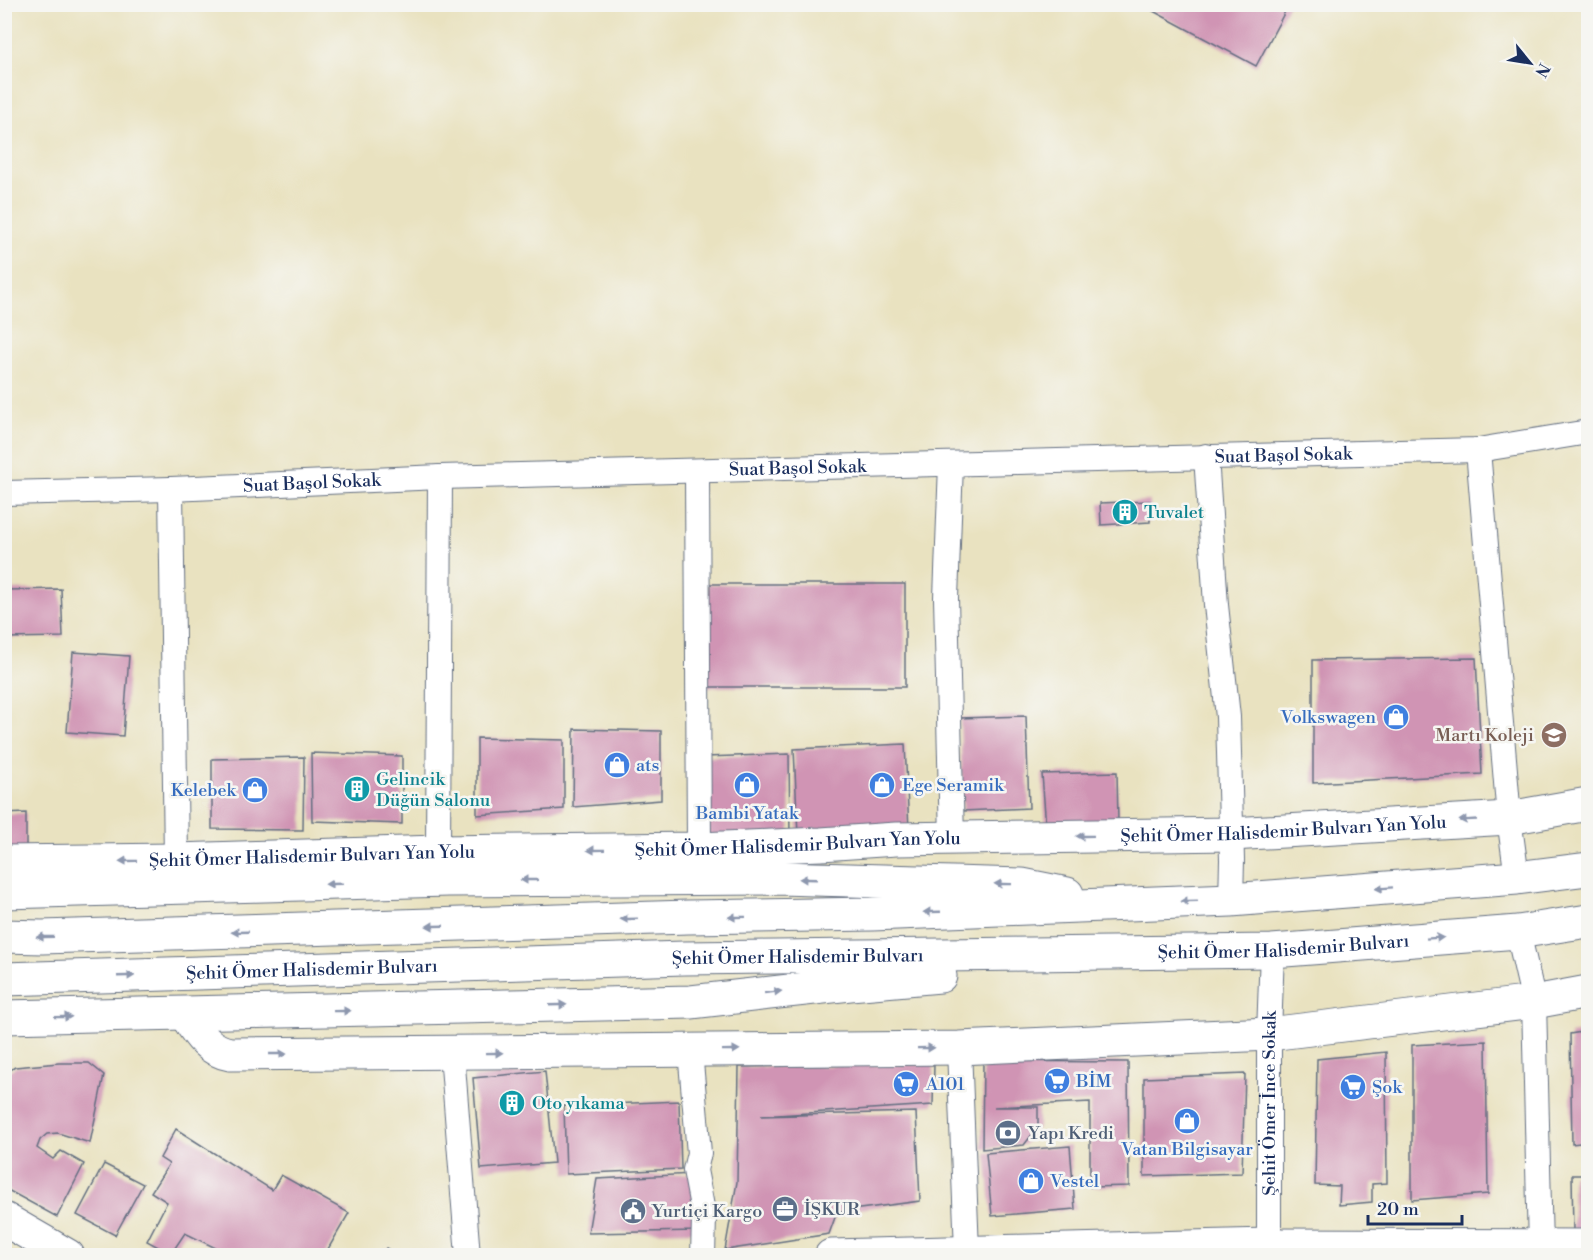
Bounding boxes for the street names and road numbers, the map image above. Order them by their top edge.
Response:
street label: Suat Başol Sokak [1214,442,1354,468]
street label: Suat Başol Sokak [728,454,868,481]
street label: Suat Başol Sokak [243,468,383,497]
street label: Şehit Ömer Halisdemir Bulvarı Yan Yolu [1120,810,1448,847]
street label: Şehit Ömer Halisdemir Bulvarı Yan Yolu [635,827,962,861]
street label: Şehit Ömer Halisdemir Bulvarı Yan Yolu [149,840,476,872]
street label: Şehit Ömer Halisdemir Bulvarı [1158,929,1410,964]
street label: Şehit Ömer Halisdemir Bulvarı [671,944,924,970]
street label: Şehit Ömer Halisdemir Bulvarı [186,954,438,985]
street label: Şehit Ömer İnce Sokak [1258,1009,1281,1196]

